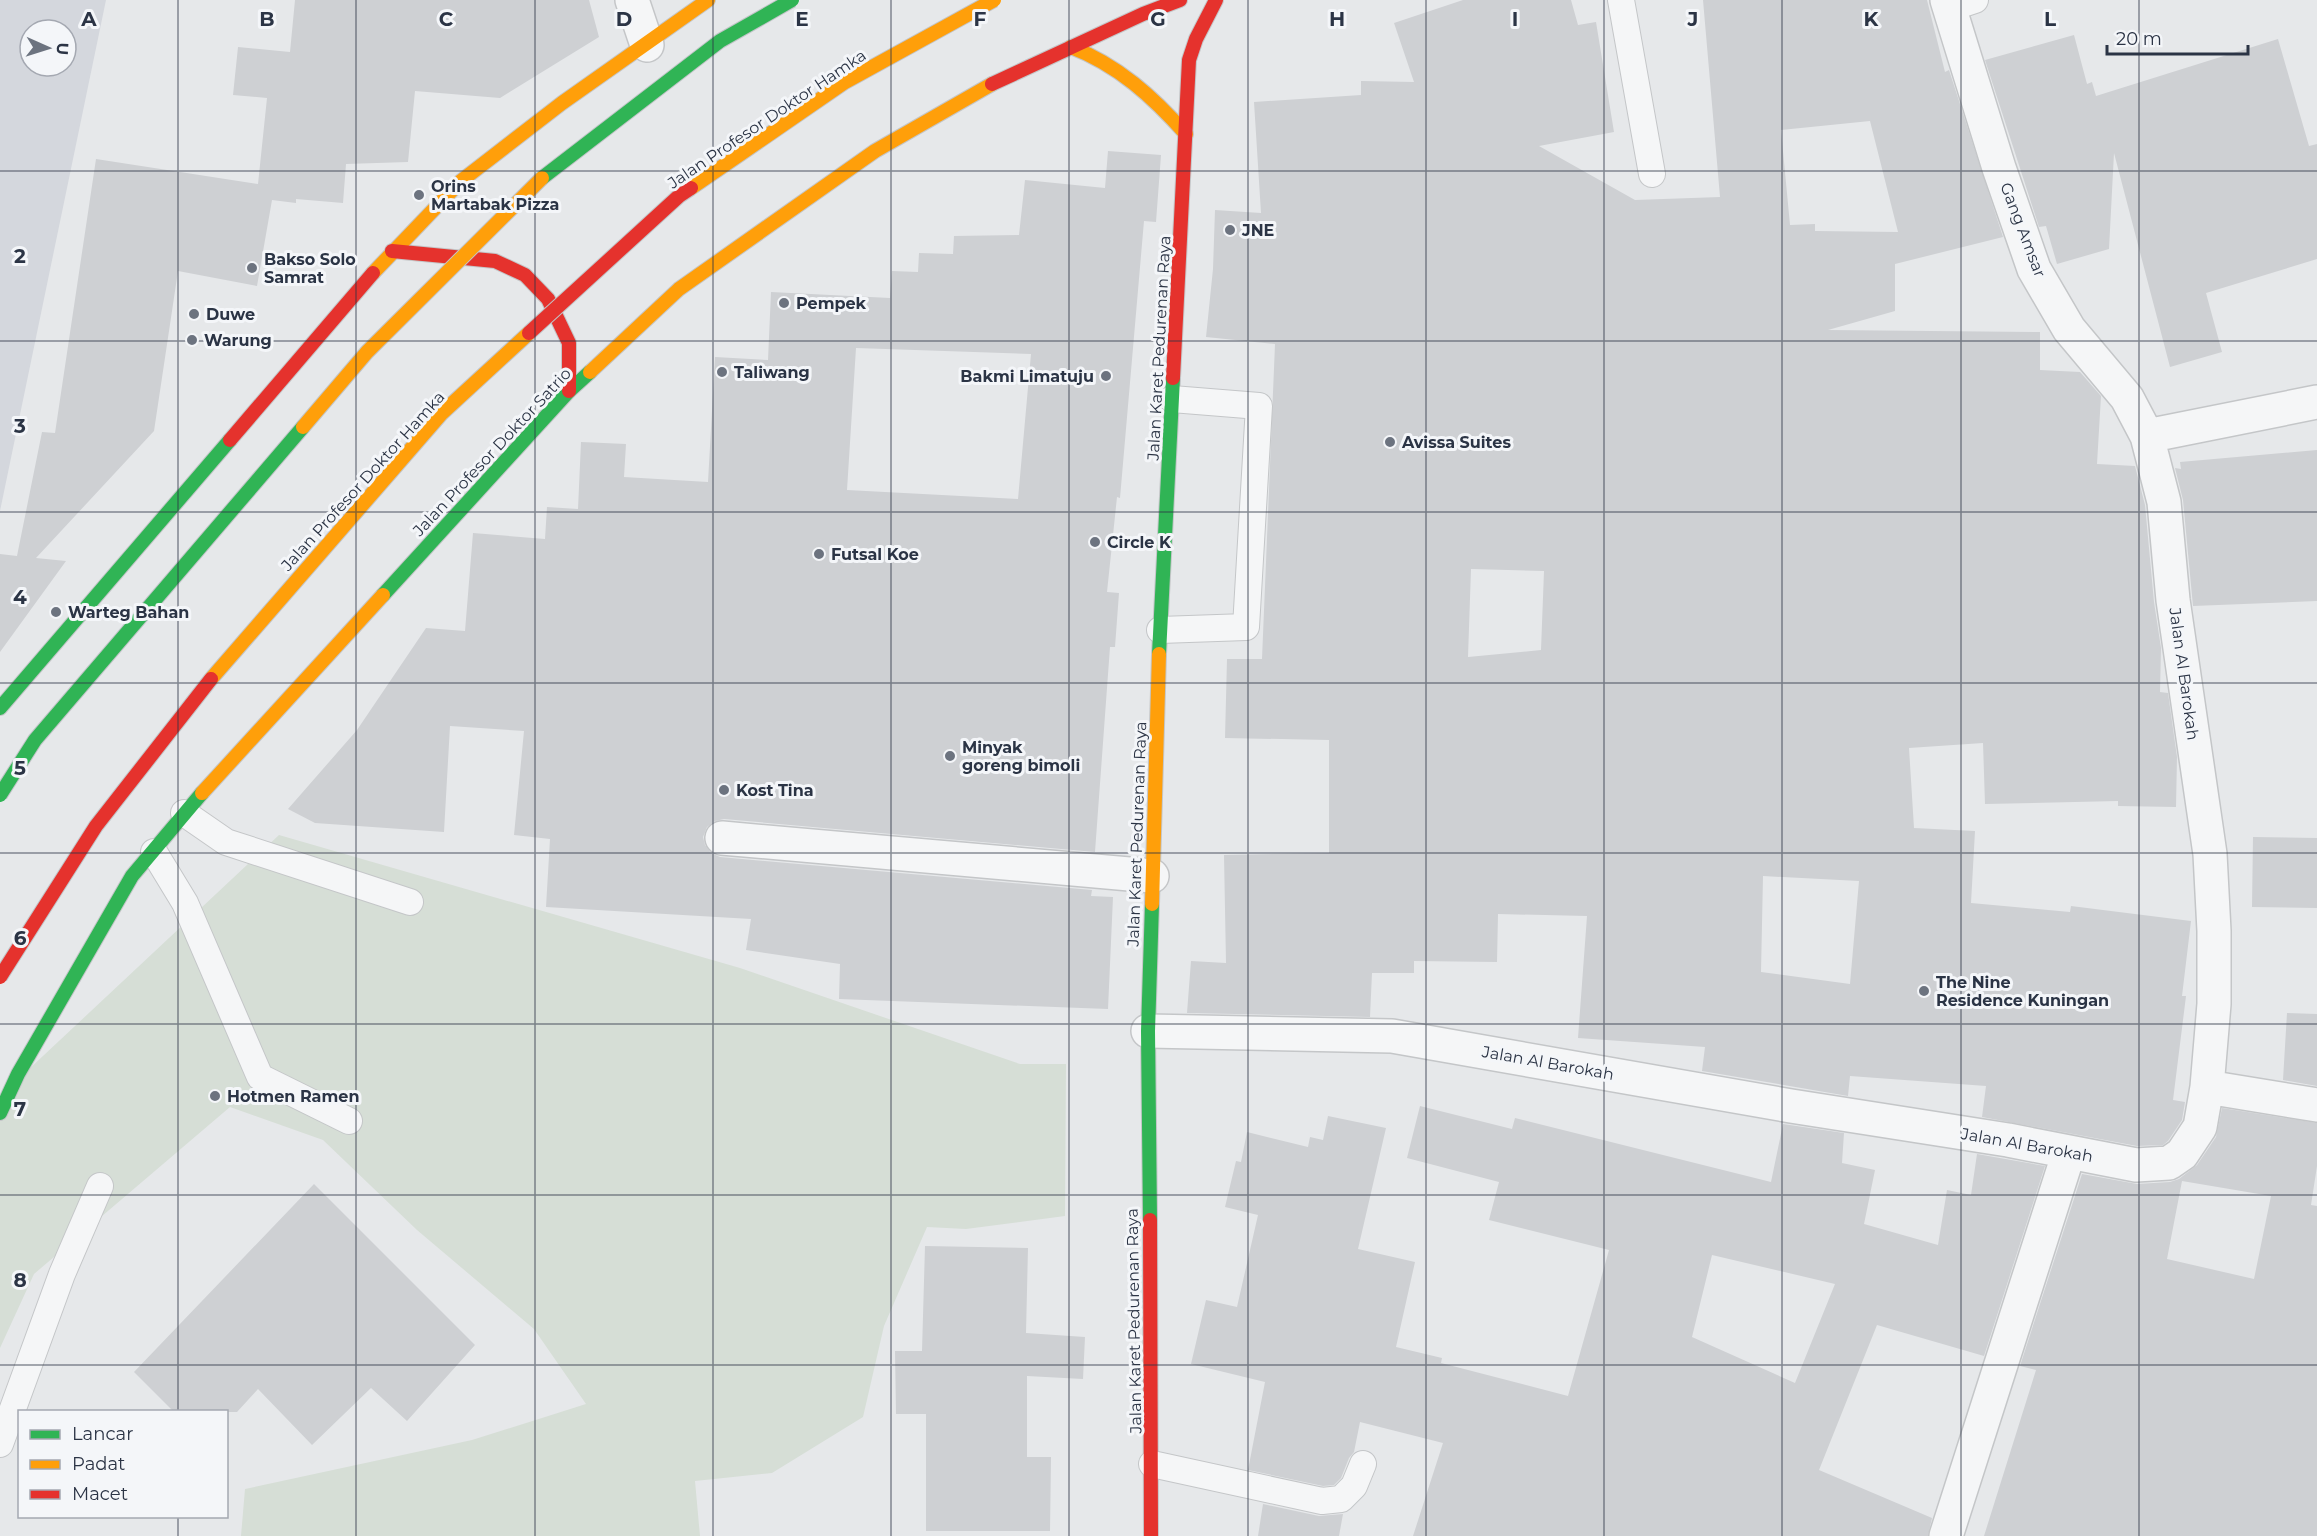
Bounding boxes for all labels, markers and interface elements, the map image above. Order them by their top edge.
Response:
text: A [80,7,97,31]
text: B [259,7,275,31]
text: C [439,7,454,31]
text: D [616,7,632,31]
text: E [795,7,809,31]
text: F [974,7,987,31]
text: G [1150,7,1166,31]
text: H [1329,7,1345,31]
text: I [1512,7,1518,31]
text: J [1687,7,1698,31]
text: K [1864,7,1880,31]
text: L [2044,7,2056,31]
north arrow [18,18,78,78]
scale bar [2107,18,2248,56]
text: 20 m [2116,28,2162,50]
text: U [53,42,72,56]
street label: Jalan Profesor Doktor Hamka [663,45,870,193]
place label: Orins Martabak Pizza [431,177,559,214]
street label: Gang Amsar [1996,180,2050,280]
marker: Orins Martabak Pizza [412,188,426,202]
place label: JNE [1241,221,1274,240]
marker: JNE [1223,223,1237,237]
street label: Jalan Karet Pedurenan Raya [1144,235,1174,462]
text: 2 [14,244,26,268]
place label: Bakso Solo Samrat [264,250,356,287]
marker: Bakso Solo Samrat [245,261,259,275]
place label: Pempek [796,294,867,313]
marker: Pempek [777,296,791,310]
place label: Duwe [206,305,255,324]
marker: Duwe [187,307,201,321]
place label: Warung [204,331,272,350]
marker: Warung [185,333,199,347]
place label: Taliwang [734,363,810,382]
street label: Jalan Profesor Doktor Satrio [408,364,575,541]
marker: Taliwang [715,365,729,379]
place label: Bakmi Limatuju [960,367,1094,386]
marker: Bakmi Limatuju [1099,369,1113,383]
street label: Jalan Profesor Doktor Hamka [277,387,449,575]
text: 3 [13,414,26,438]
place label: Avissa Suites [1401,433,1511,452]
marker: Avissa Suites [1383,435,1397,449]
place label: Circle K [1107,533,1172,552]
marker: Circle K [1088,535,1102,549]
place label: Futsal Koe [831,545,919,564]
marker: Futsal Koe [812,547,826,561]
text: 4 [13,585,27,609]
place label: Warteg Bahan [68,603,189,622]
marker: Warteg Bahan [49,605,63,619]
street label: Jalan Al Barokah [2165,606,2203,741]
street label: Jalan Karet Pedurenan Raya [1124,721,1150,948]
place label: Minyak goreng bimoli [962,738,1080,775]
marker: Minyak goreng bimoli [943,749,957,763]
text: 5 [14,756,26,780]
place label: Kost Tina [736,781,814,800]
marker: Kost Tina [717,783,731,797]
text: 6 [14,926,27,950]
place label: The Nine Residence Kuningan [1936,973,2109,1010]
marker: The Nine Residence Kuningan [1917,984,1931,998]
street label: Jalan Al Barokah [1480,1042,1615,1084]
place label: Hotmen Ramen [227,1087,359,1106]
marker: Hotmen Ramen [208,1089,222,1103]
text: 7 [14,1097,26,1121]
street label: Jalan Al Barokah [1959,1124,2094,1166]
street label: Jalan Karet Pedurenan Raya [1123,1208,1145,1435]
text: 8 [13,1268,27,1292]
legend [18,1410,228,1518]
text: Lancar [72,1423,133,1445]
text: Padat [72,1453,125,1475]
text: Macet [72,1483,128,1505]

